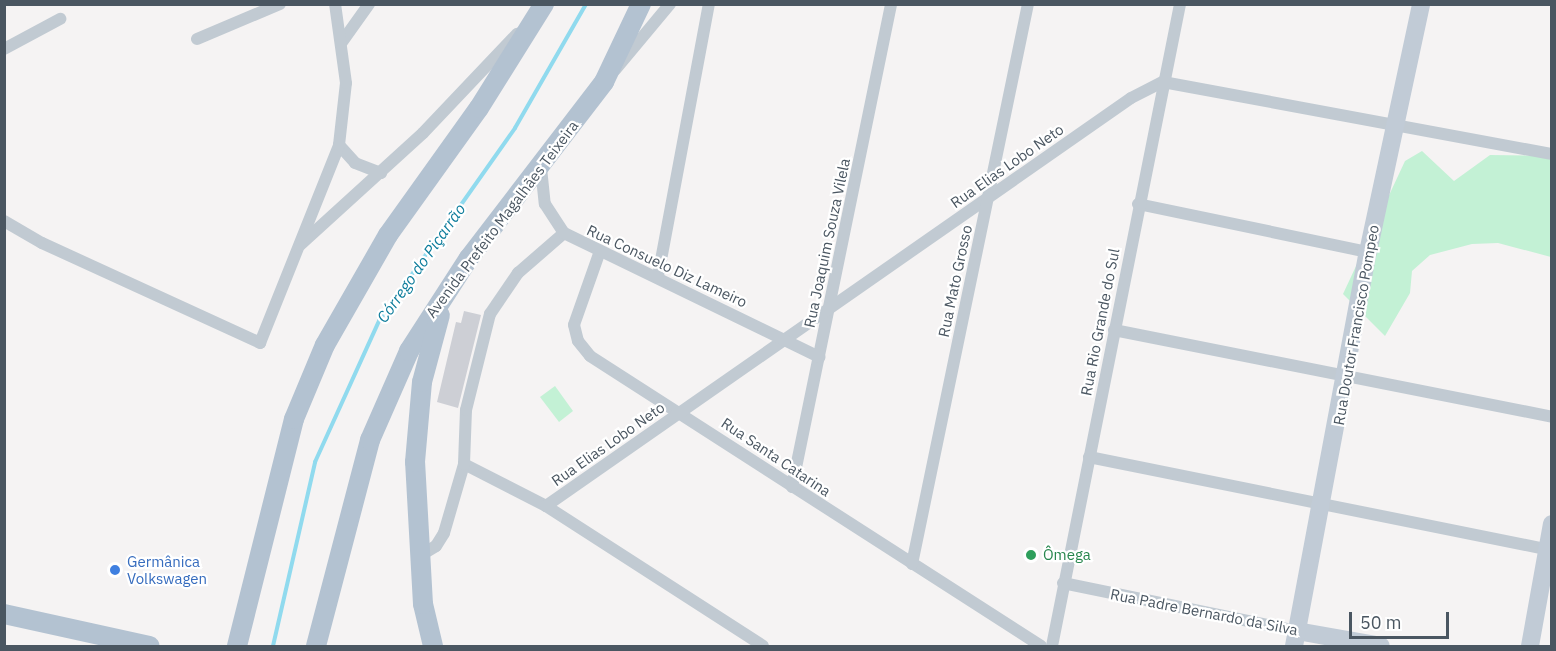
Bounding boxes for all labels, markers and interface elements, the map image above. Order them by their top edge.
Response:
street label: Avenida Prefeito Magalhães Teixeira [422,117,582,321]
street label: Rua Elias Lobo Neto [947,120,1067,212]
street label: Rua Joaquim Souza Vilela [800,157,854,329]
water label: Córrego do Piçarrão [373,200,469,326]
street label: Rua Consuelo Diz Lameiro [584,221,750,311]
street label: Rua Mato Grosso [934,223,976,339]
street label: Rua Doutor Francisco Pompeo [1330,223,1382,427]
street label: Rua Rio Grande do Sul [1077,247,1123,397]
street label: Rua Elias Lobo Neto [548,398,668,490]
street label: Rua Santa Catarina [718,414,834,500]
place label: Ômega [1043,546,1091,564]
marker: Ômega [1024,548,1038,562]
place label: Germânica Volkswagen [127,552,207,587]
marker: Germânica Volkswagen [108,563,122,577]
street label: Rua Padre Bernardo da Silva [1109,585,1299,639]
scale bar [1352,600,1452,638]
text: 50 m [1360,611,1402,634]

